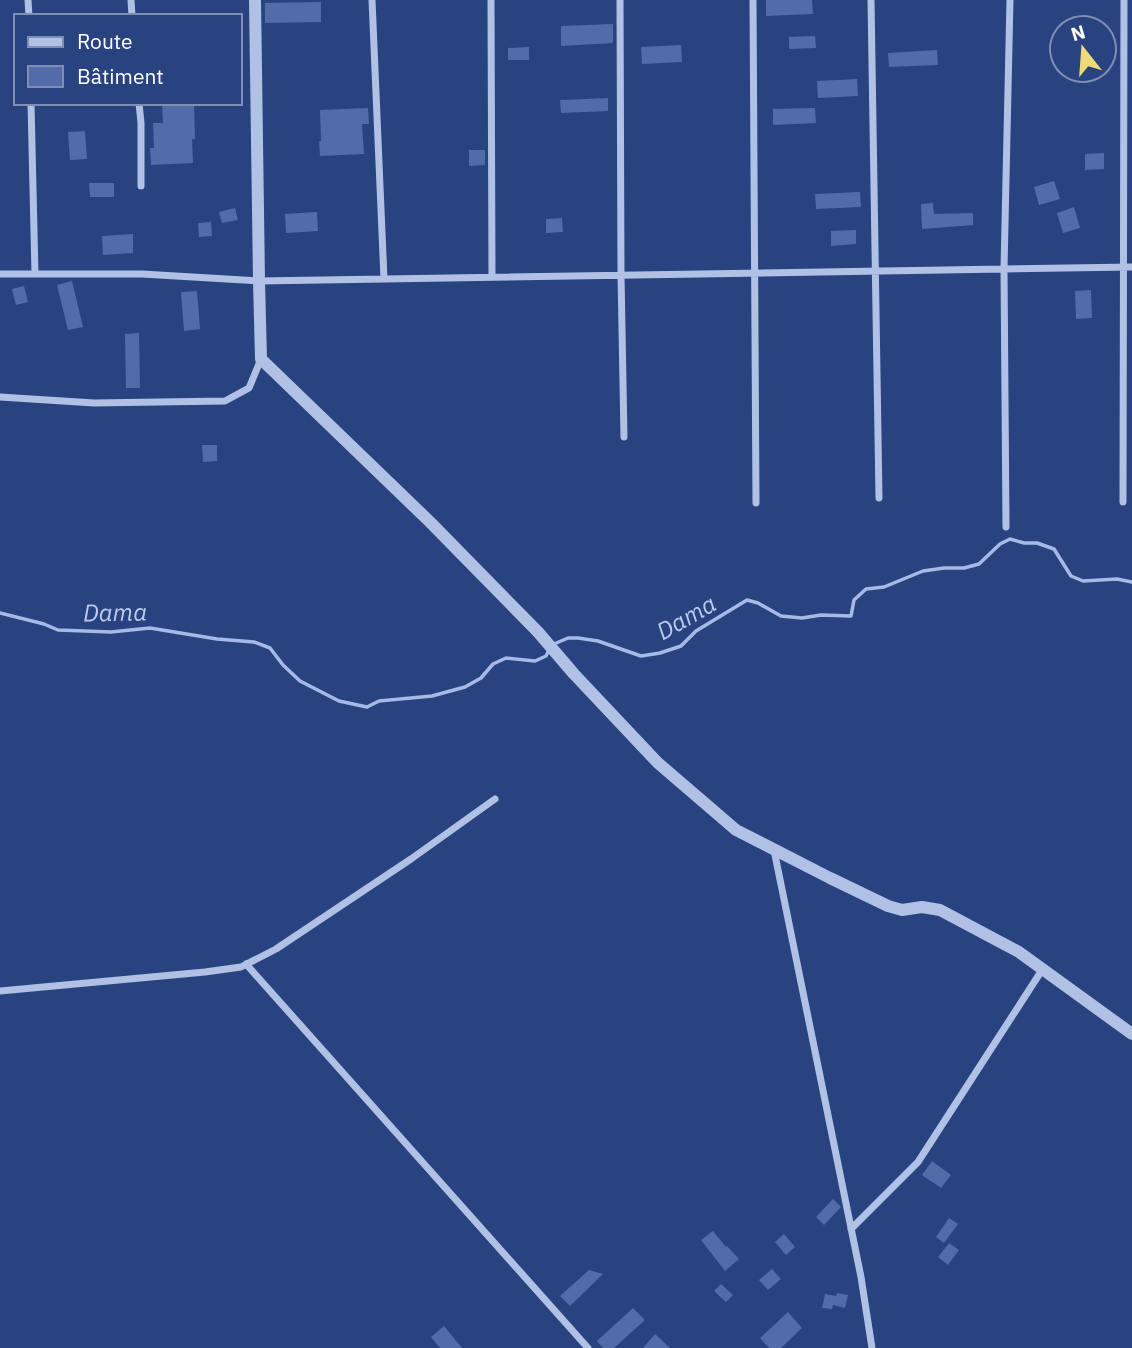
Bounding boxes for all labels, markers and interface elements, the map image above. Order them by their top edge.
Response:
legend [14,14,242,105]
north arrow [1048,14,1118,84]
text: N [1068,19,1088,46]
text: Route [77,27,133,55]
text: Bâtiment [77,62,164,90]
water label: Dama [650,587,722,647]
water label: Dama [83,595,147,629]

